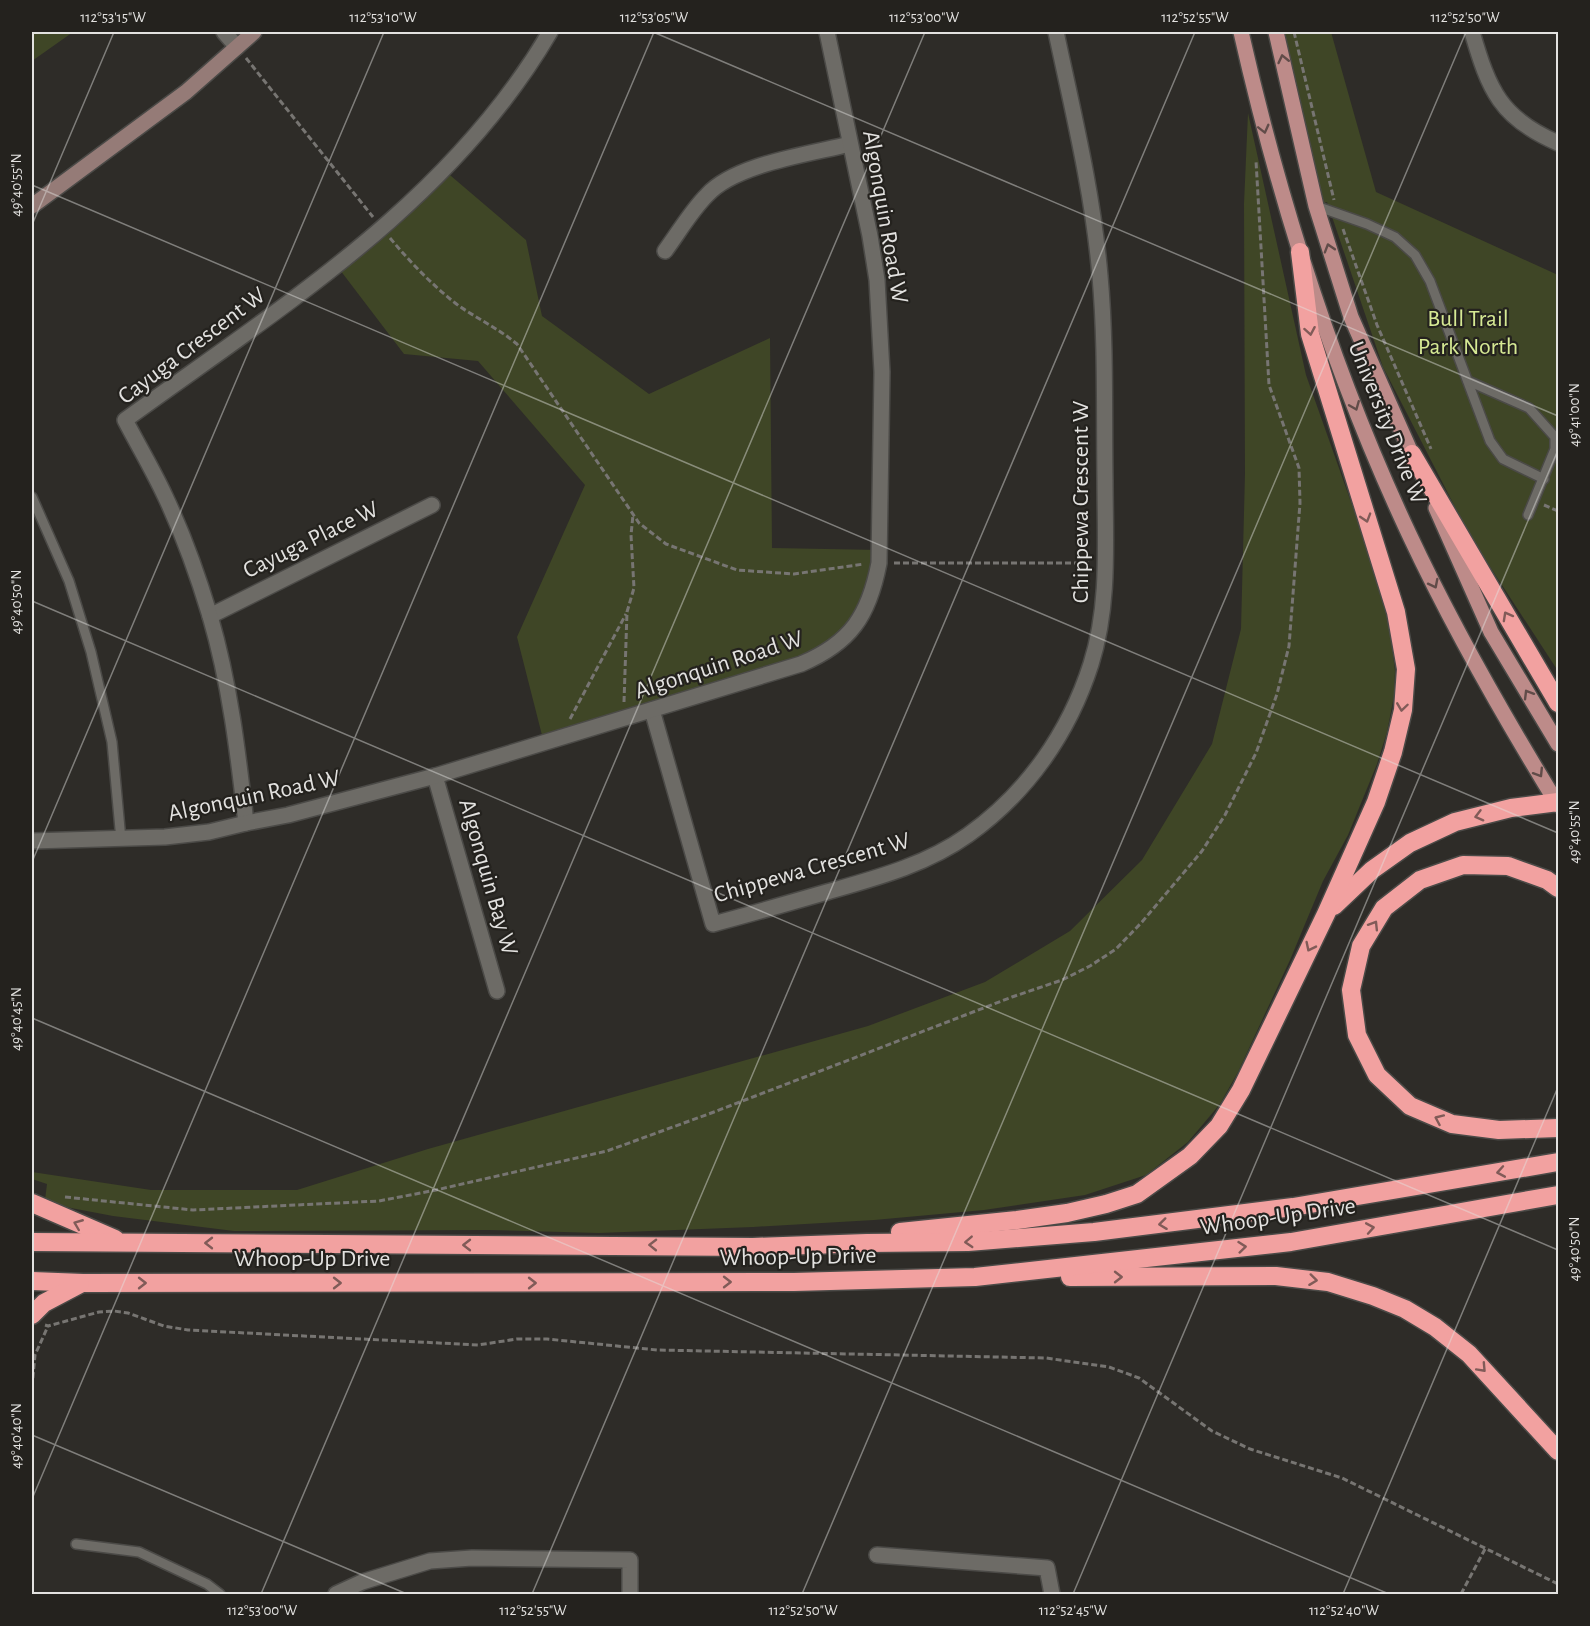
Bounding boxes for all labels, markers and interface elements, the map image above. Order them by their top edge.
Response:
text: 112°53'15"W [80,10,146,25]
text: 112°53'10"W [349,10,417,25]
text: 112°53'05"W [620,10,689,25]
text: 112°53'00"W [889,10,960,25]
text: 112°52'55"W [1161,10,1229,25]
text: 112°52'50"W [1430,10,1500,25]
one-way arrow [1277,54,1290,64]
one-way arrow [1257,124,1270,134]
street label: Algonquin Road W [858,129,912,306]
text: 49°40'55"N [9,153,24,217]
one-way arrow [1324,244,1336,254]
street label: Cayuga Crescent W [114,283,271,409]
park label: Bull Trail Park North [1418,307,1518,359]
one-way arrow [1303,326,1316,336]
street label: University Drive W [1343,338,1431,508]
text: 49°41'00"N [1567,383,1582,447]
street label: Chippewa Crescent W [1069,400,1093,603]
one-way arrow [1348,400,1360,411]
street label: Cayuga Place W [240,497,383,583]
one-way arrow [1359,512,1371,523]
text: 49°40'50"N [9,570,24,634]
one-way arrow [1427,578,1438,589]
one-way arrow [1503,612,1514,623]
street label: Algonquin Road W [632,626,807,703]
one-way arrow [1524,690,1536,700]
one-way arrow [1397,702,1409,711]
street label: Algonquin Road W [166,766,343,826]
one-way arrow [1532,767,1544,777]
street label: Algonquin Bay W [454,796,522,958]
text: 49°40'55"N [1567,800,1582,864]
one-way arrow [1474,809,1484,821]
street label: Chippewa Crescent W [711,828,913,907]
one-way arrow [1367,920,1378,931]
one-way arrow [1306,940,1318,951]
text: 49°40'45"N [9,987,24,1051]
one-way arrow [1434,1114,1445,1126]
one-way arrow [1496,1165,1506,1178]
street label: Whoop-Up Drive [1199,1194,1357,1240]
one-way arrow [1158,1217,1167,1229]
text: 49°40'50"N [1567,1217,1582,1281]
one-way arrow [73,1219,84,1231]
one-way arrow [1364,1222,1374,1235]
one-way arrow [964,1235,973,1248]
one-way arrow [205,1237,214,1249]
one-way arrow [463,1239,472,1251]
one-way arrow [648,1239,657,1252]
one-way arrow [1238,1241,1247,1254]
street label: Whoop-Up Drive [719,1244,877,1270]
street label: Whoop-Up Drive [234,1247,390,1271]
one-way arrow [1113,1271,1122,1283]
one-way arrow [1308,1274,1317,1286]
one-way arrow [722,1276,731,1288]
one-way arrow [137,1277,146,1289]
one-way arrow [332,1277,341,1289]
one-way arrow [527,1277,536,1289]
one-way arrow [1475,1362,1486,1372]
text: 49°40'40"N [9,1403,24,1469]
text: 112°53'00"W [227,1603,298,1618]
text: 112°52'55"W [499,1603,567,1618]
text: 112°52'50"W [768,1603,838,1618]
text: 112°52'45"W [1039,1603,1108,1618]
text: 112°52'40"W [1309,1603,1380,1618]

